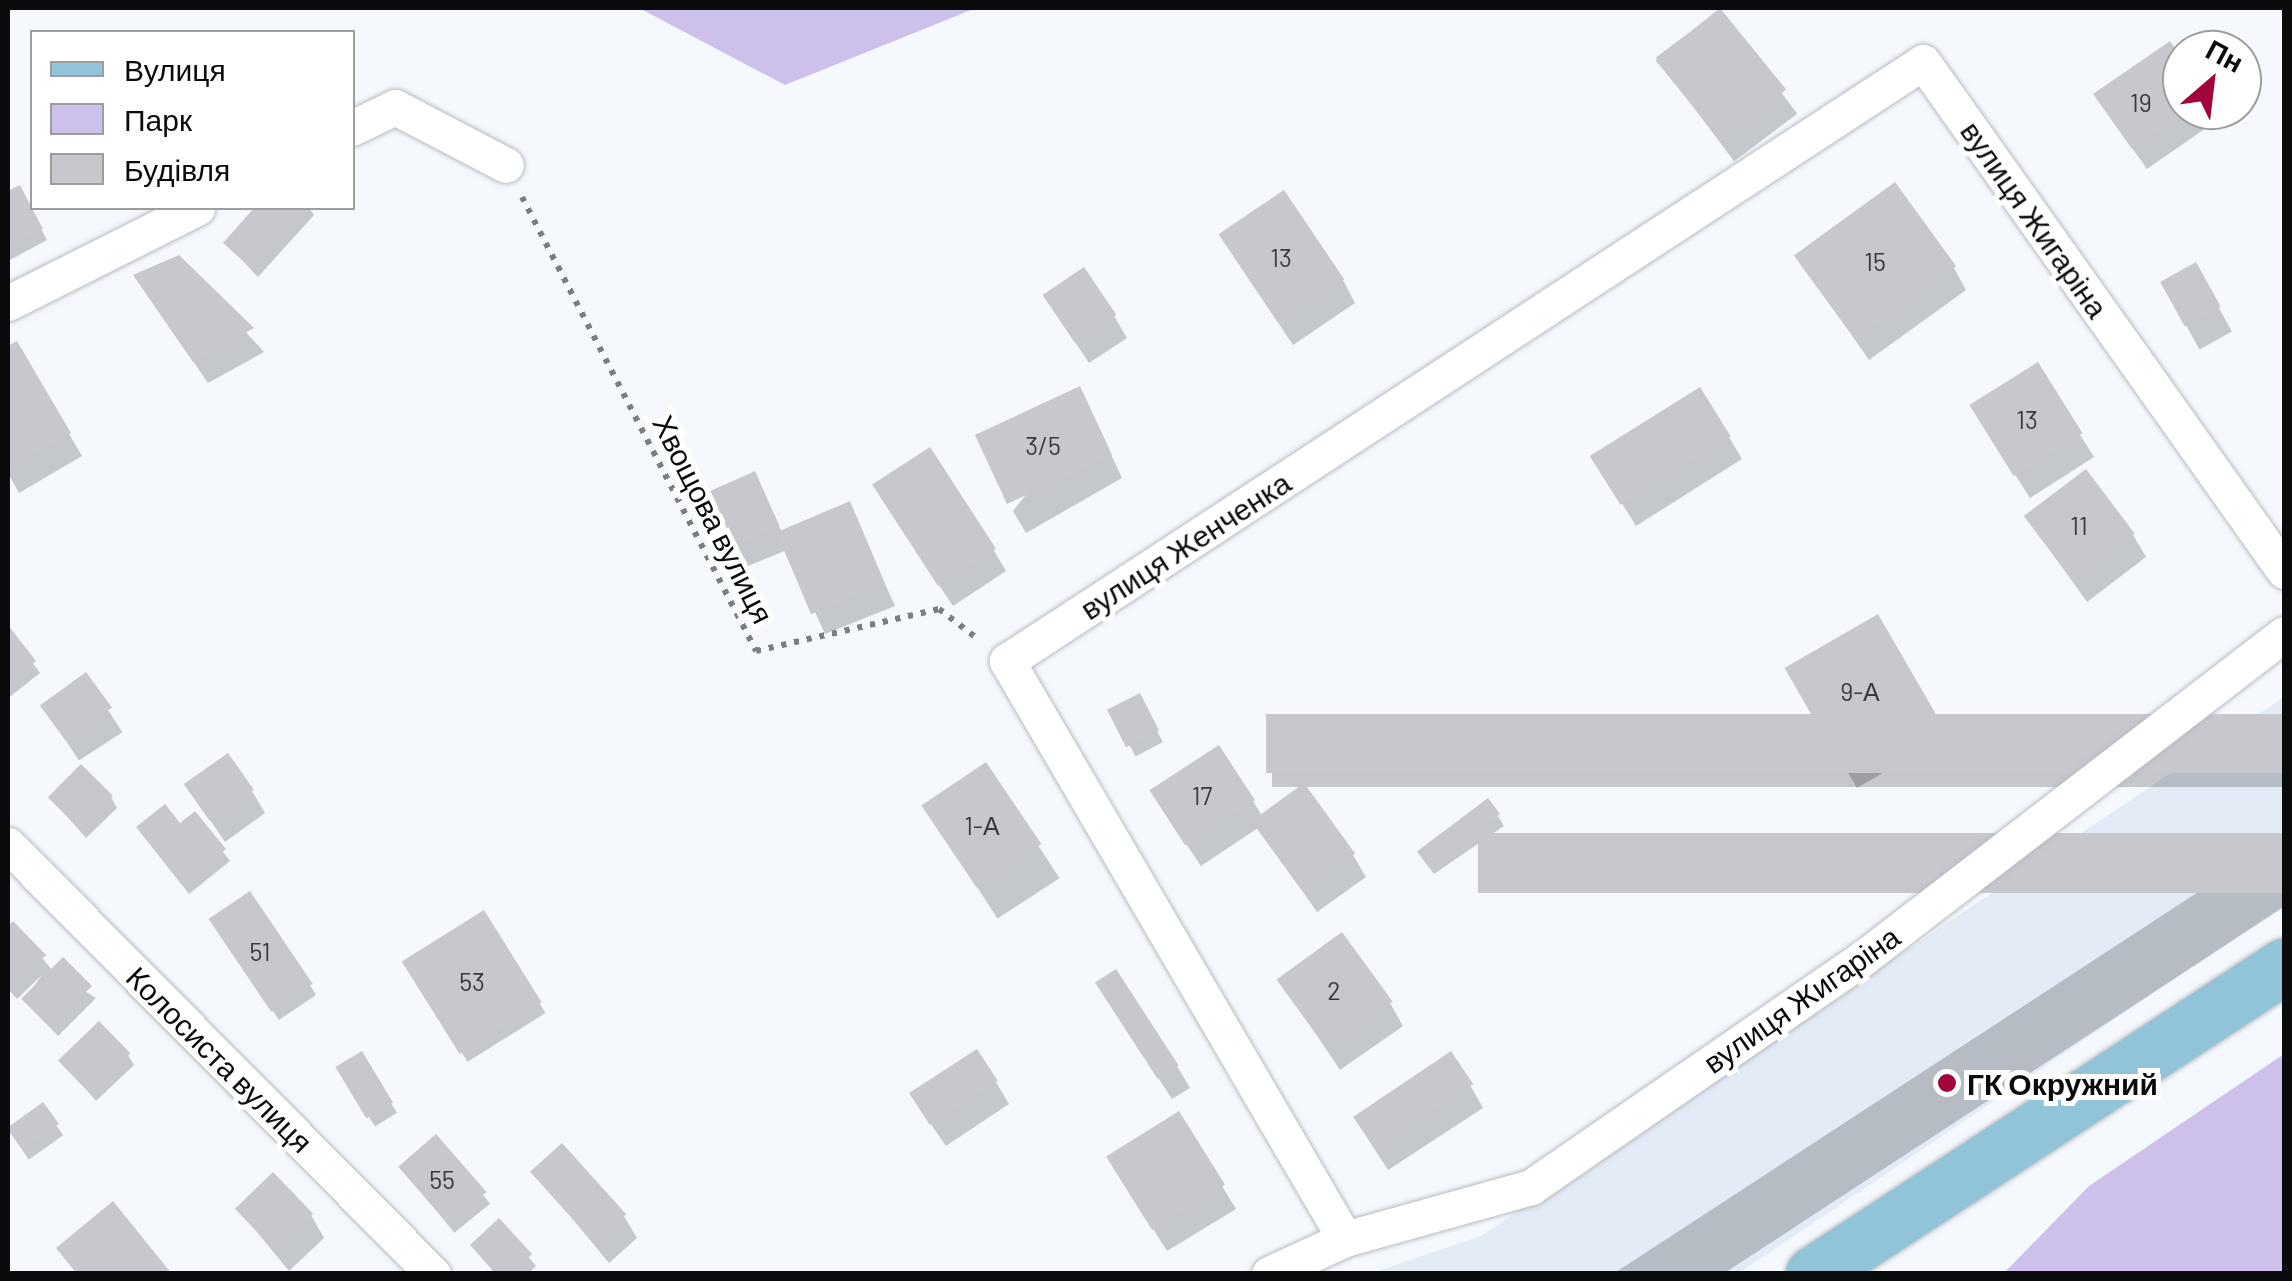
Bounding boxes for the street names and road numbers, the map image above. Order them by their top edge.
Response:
street label: вулиця Жигаріна [1954,114,2116,324]
street label: Хвощова вулиця [646,409,782,629]
street label: вулиця Женченка [1073,464,1297,626]
street label: вулиця Жигаріна [1696,918,1906,1080]
street label: Колосиста вулиця [120,959,320,1159]

